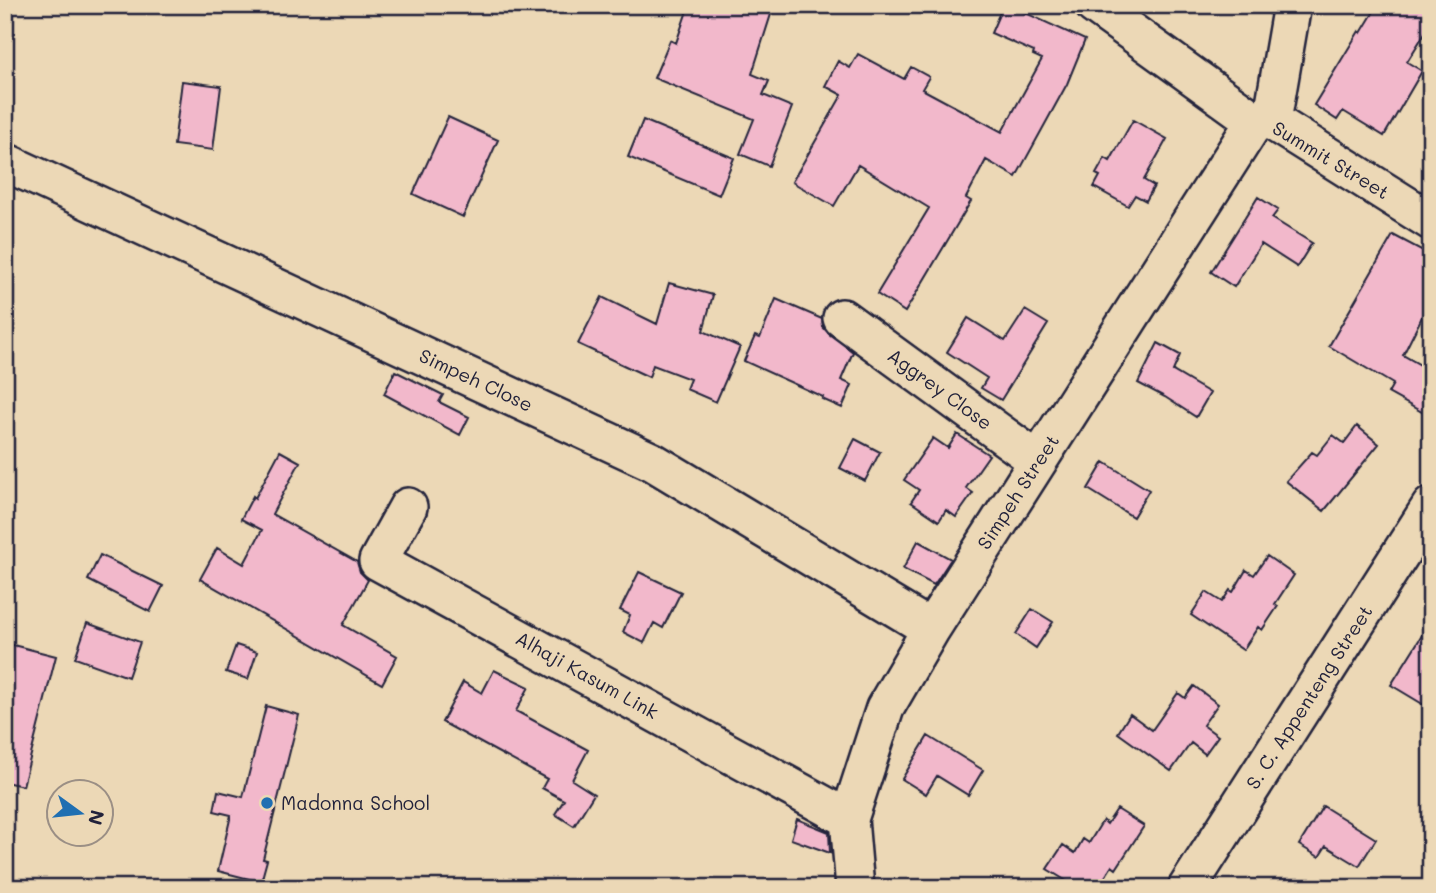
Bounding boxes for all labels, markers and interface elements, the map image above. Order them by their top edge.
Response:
street label: Summit Street [1268,115,1394,204]
street label: Simpeh Close [415,342,537,417]
street label: Aggrey Close [883,342,997,435]
street label: Simpeh Street [971,429,1064,554]
street label: S. C. Appenteng Street [1240,600,1378,794]
street label: Alhaji Kasum Link [511,625,663,724]
north arrow [46,778,116,848]
place label: Madonna School [281,790,430,815]
marker: Madonna School [259,795,275,811]
text: N [83,807,111,828]

